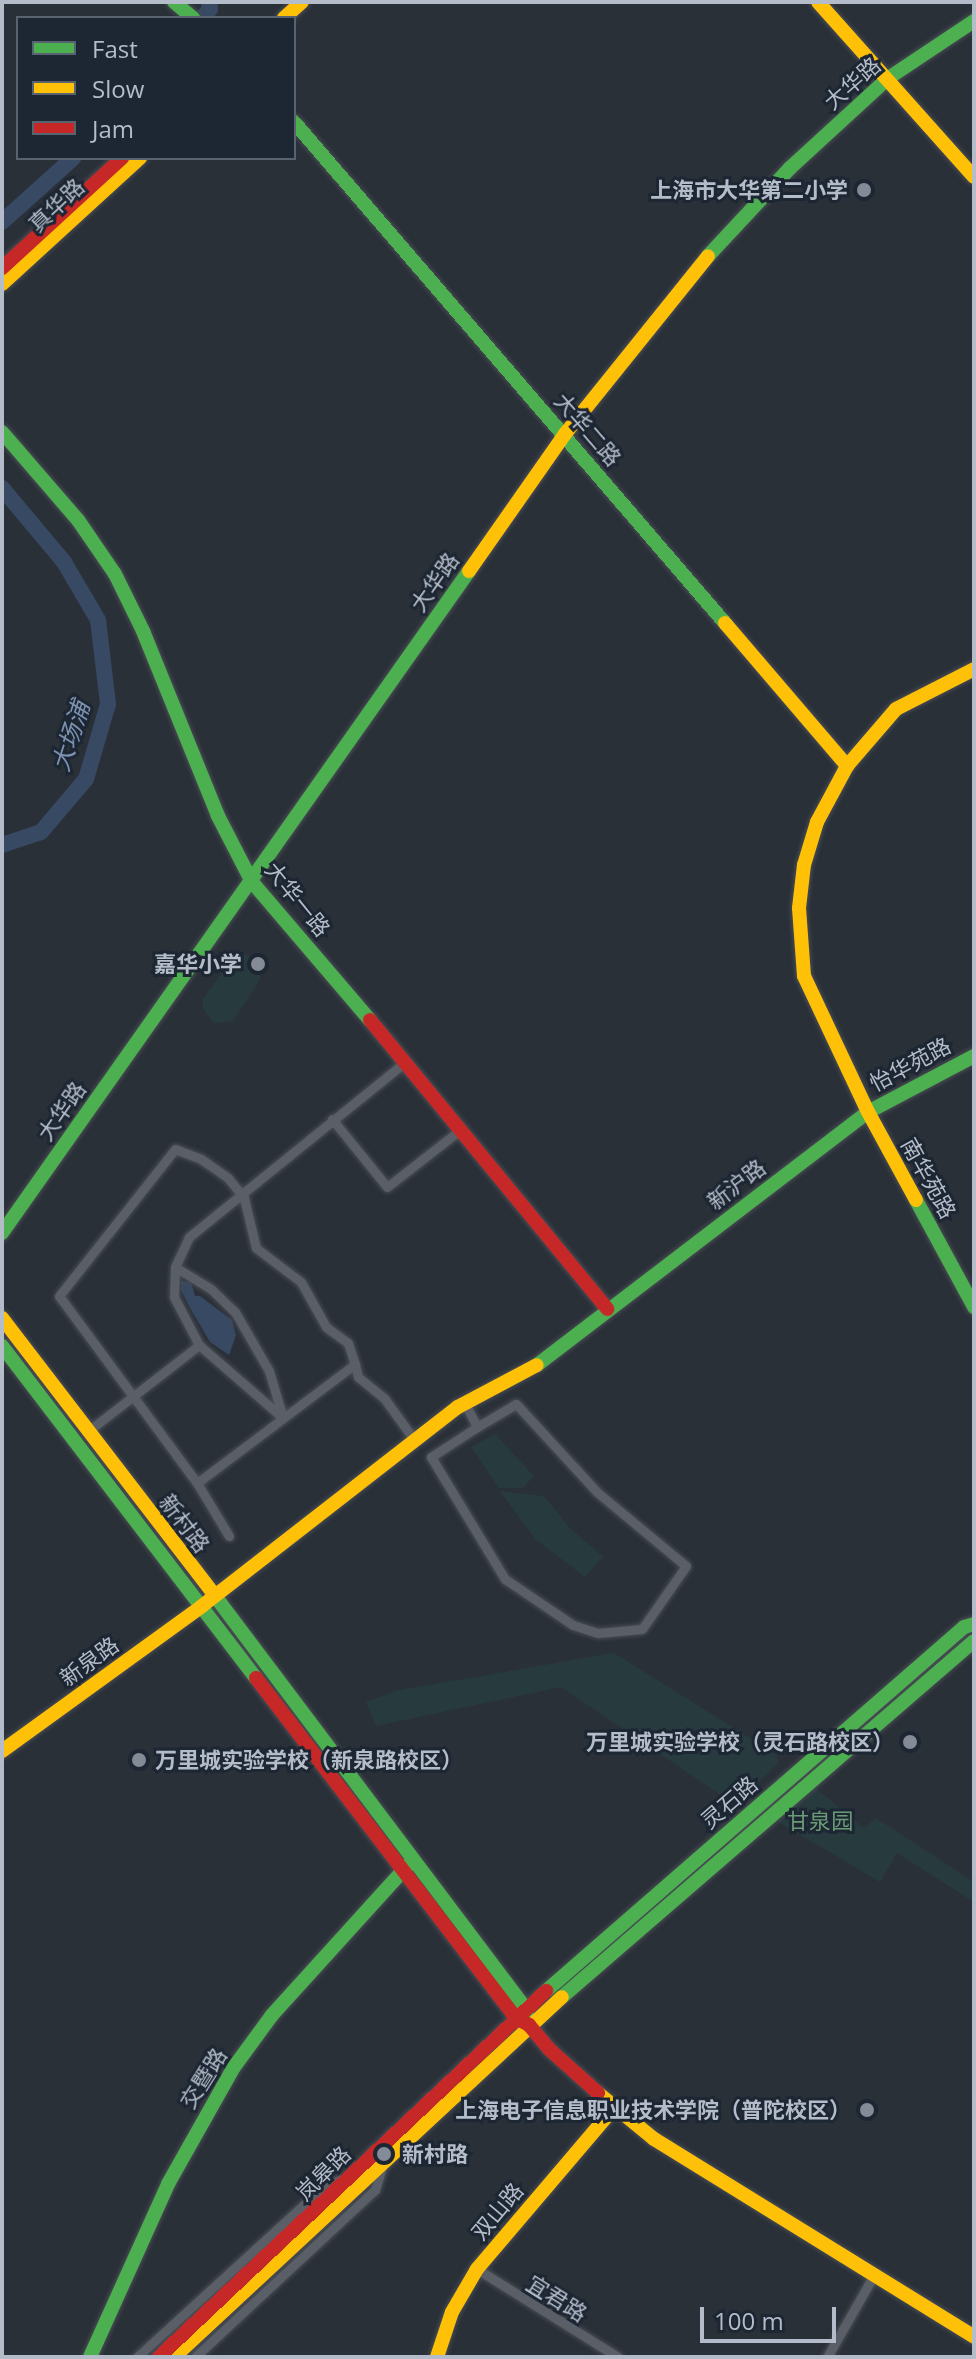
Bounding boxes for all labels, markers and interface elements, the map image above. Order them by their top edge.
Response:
legend [16,16,296,160]
text: Fast [92,32,138,65]
street label: 大华路 [818,51,886,115]
text: Slow [92,72,144,105]
text: Jam [92,112,134,145]
street label: 真华路 [23,173,89,237]
place label: 上海市大华第二小学 [650,177,848,203]
marker: 上海市大华第二小学 [855,181,873,199]
street label: 大华二路 [549,387,627,471]
street label: 大华路 [404,547,464,617]
water label: 大场浦 [45,697,95,775]
street label: 大华一路 [260,856,336,942]
place label: 嘉华小学 [154,951,242,977]
marker: 嘉华小学 [249,955,267,973]
street label: 怡华苑路 [865,1032,955,1096]
street label: 大华路 [31,1076,91,1146]
street label: 南华苑路 [896,1133,962,1223]
street label: 新沪路 [702,1154,770,1214]
street label: 新村路 [155,1489,215,1557]
street label: 新泉路 [55,1631,123,1691]
place label: 万里城实验学校（灵石路校区） [586,1729,894,1755]
marker: 万里城实验学校（灵石路校区） [901,1733,919,1751]
place label: 万里城实验学校（新泉路校区） [155,1747,463,1773]
marker: 万里城实验学校（新泉路校区） [130,1751,148,1769]
street label: 灵石路 [695,1770,763,1834]
park label: 甘泉园 [787,1808,853,1834]
street label: 交暨路 [174,2043,232,2113]
place label: 上海电子信息职业技术学院（普陀校区） [455,2097,851,2123]
marker: 上海电子信息职业技术学院（普陀校区） [858,2101,876,2119]
street label: 岚皋路 [290,2140,356,2206]
place label: 新村路 [402,2141,468,2167]
marker: 新村路 [373,2143,395,2165]
street label: 双山路 [466,2177,528,2245]
street label: 宜君路 [522,2269,592,2327]
scale bar [704,2291,840,2341]
text: 100 m [714,2304,784,2337]

